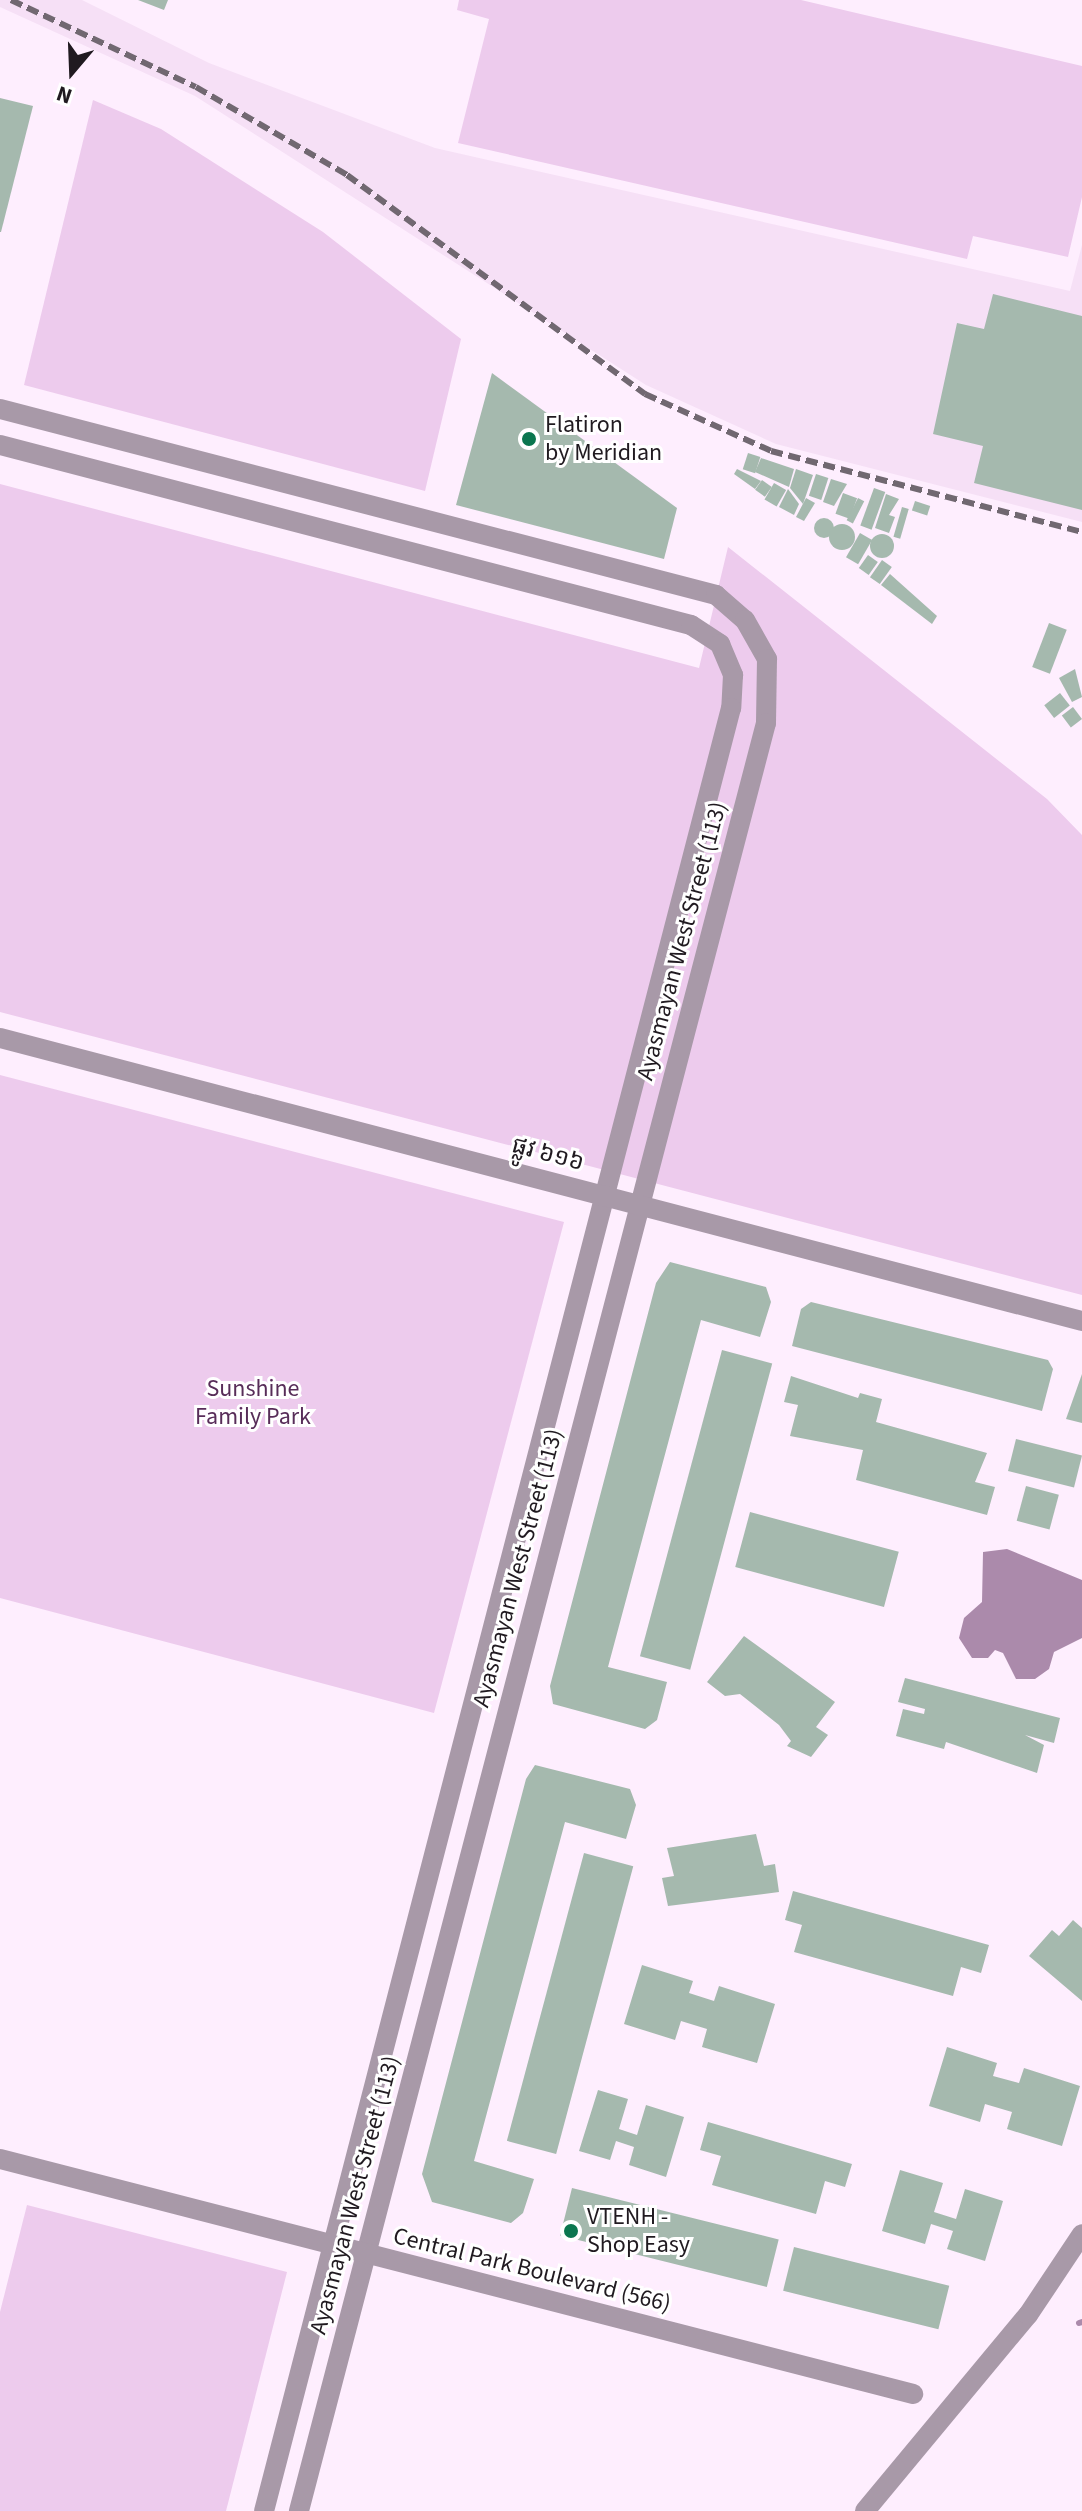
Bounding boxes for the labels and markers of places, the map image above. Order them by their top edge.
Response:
place label: Flatiron by Meridian [545,411,662,467]
marker: Flatiron by Meridian [520,430,538,448]
place label: VTENH - Shop Easy [587,2203,690,2259]
marker: VTENH - Shop Easy [562,2222,580,2240]

